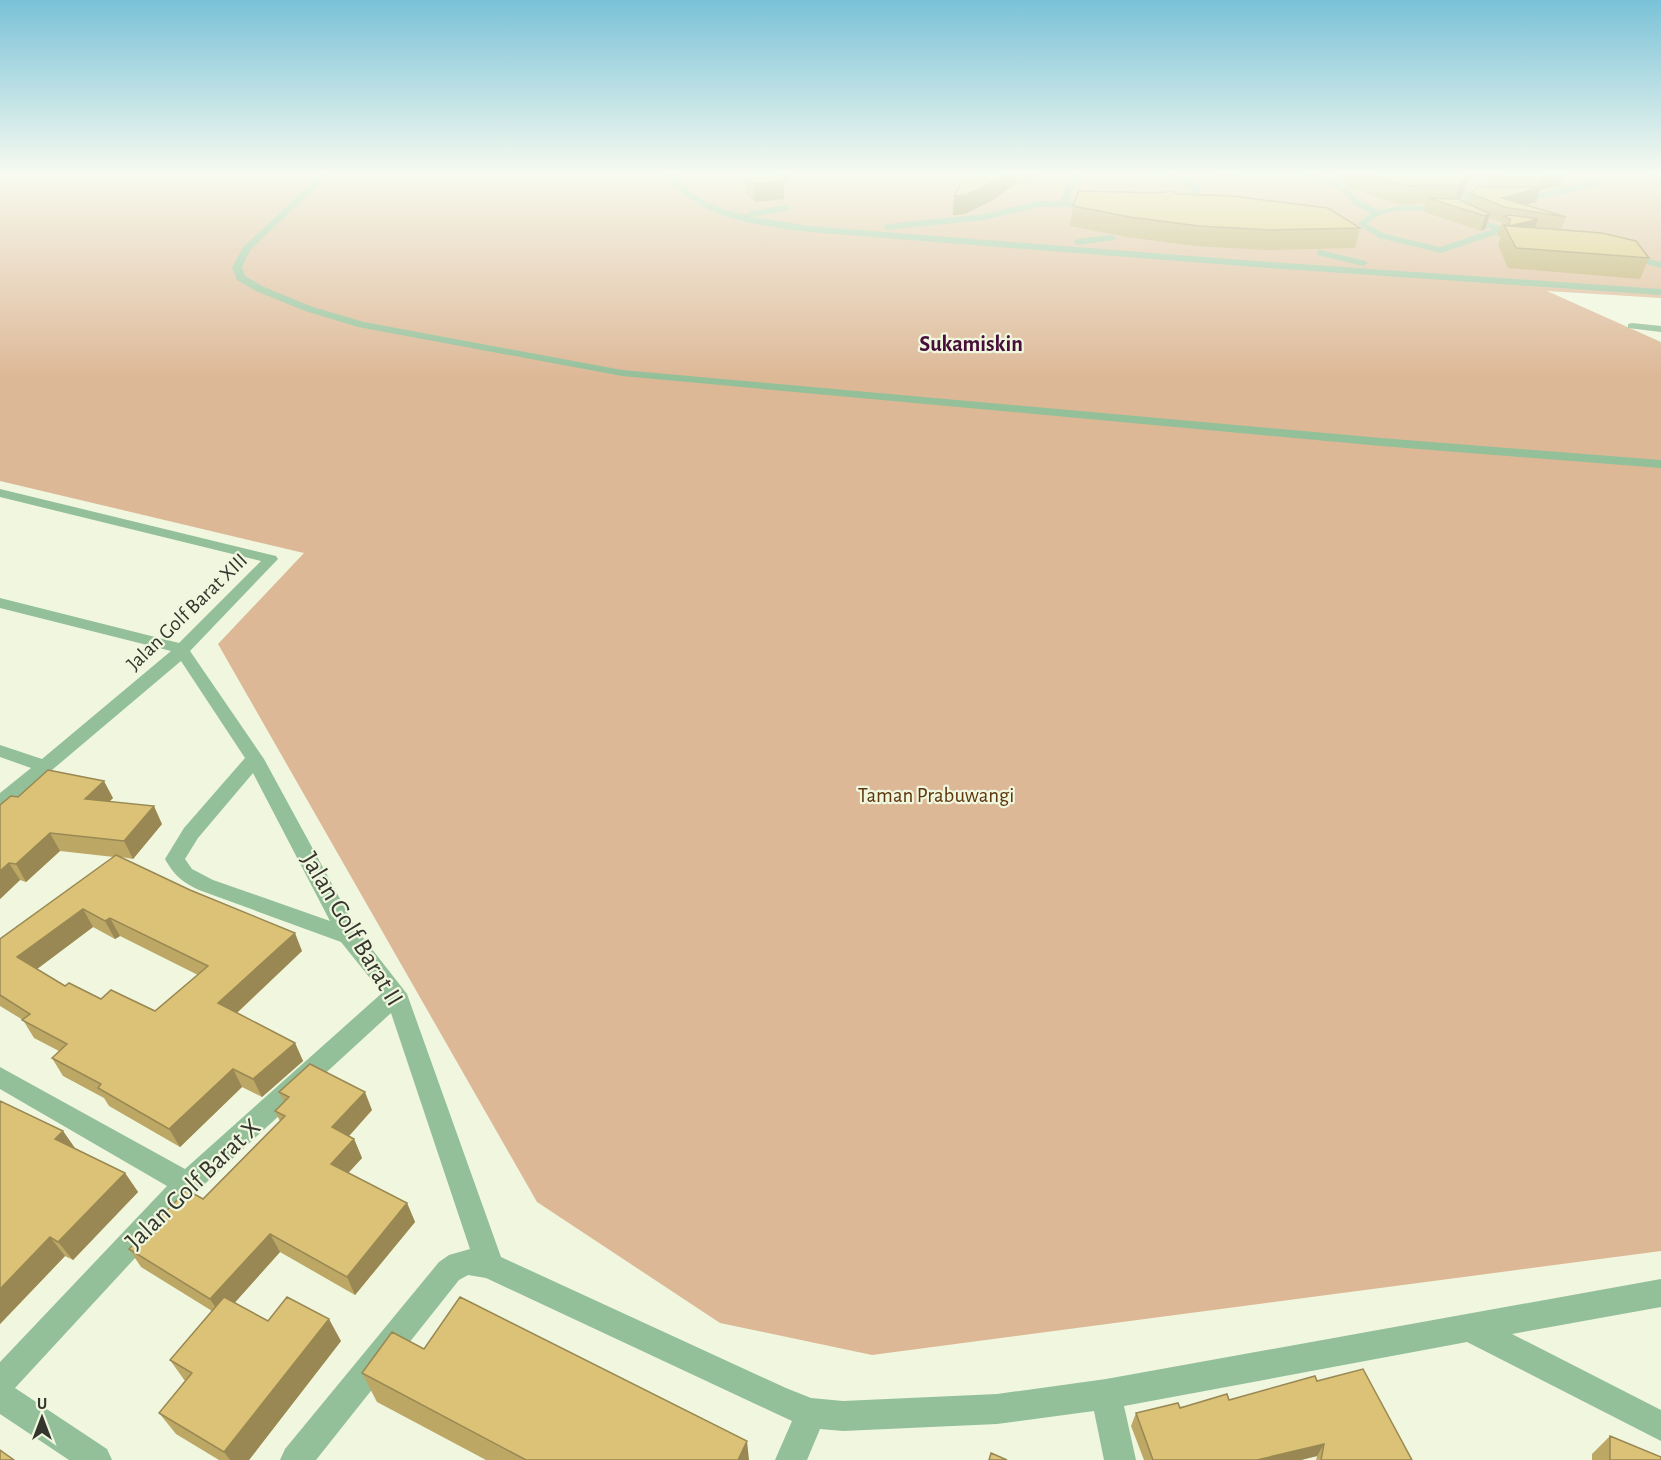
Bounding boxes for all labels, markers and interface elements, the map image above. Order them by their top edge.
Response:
district label: Sukamiskin [919,333,1023,355]
street label: Jalan Golf Barat XIII [123,549,251,675]
park label: Taman Prabuwangi [858,785,1014,806]
street label: Jalan Golf Barat II [296,848,408,1010]
street label: Jalan Golf Barat X [121,1114,265,1254]
north arrow [12,1388,72,1448]
text: U [37,1396,47,1412]

